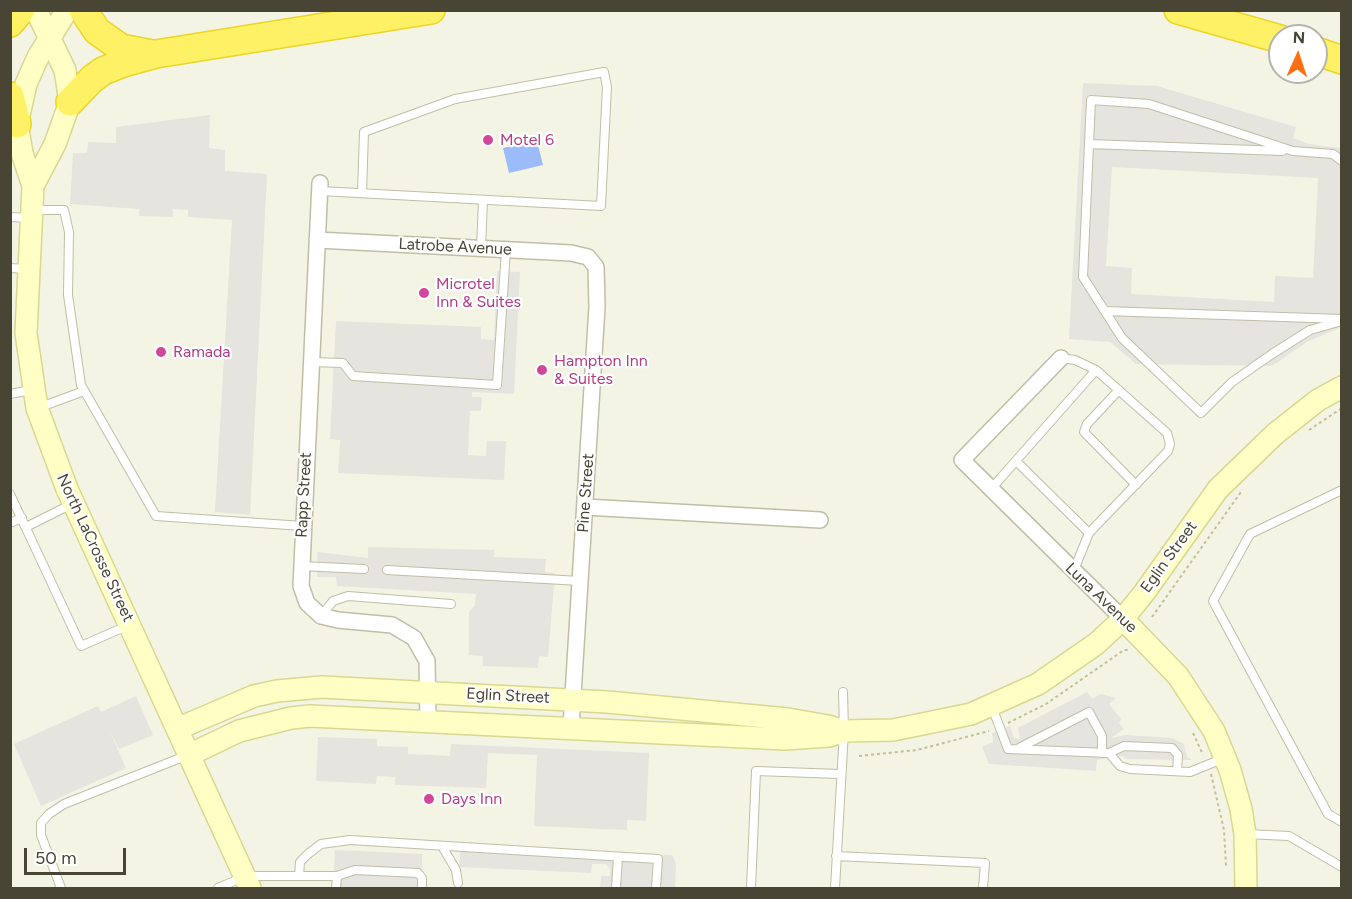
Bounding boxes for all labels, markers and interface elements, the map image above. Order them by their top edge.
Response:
north arrow [1268,24,1328,84]
text: N [1292,28,1306,47]
place label: Motel 6 [500,130,554,150]
marker: Motel 6 [481,133,495,147]
street label: Latrobe Avenue [398,234,512,260]
place label: Microtel Inn & Suites [436,274,521,312]
marker: Microtel Inn & Suites [417,286,431,300]
place label: Ramada [173,342,230,362]
marker: Ramada [154,345,168,359]
place label: Hampton Inn & Suites [554,351,648,389]
marker: Hampton Inn & Suites [535,363,549,377]
street label: Rapp Street [292,452,316,538]
street label: Pine Street [574,453,598,533]
street label: North LaCrosse Street [52,471,138,625]
street label: Eglin Street [1137,517,1201,597]
street label: Luna Avenue [1061,559,1141,637]
street label: Eglin Street [466,684,550,708]
place label: Days Inn [441,789,502,809]
marker: Days Inn [422,792,436,806]
scale bar [27,836,129,874]
text: 50 m [35,847,77,869]

